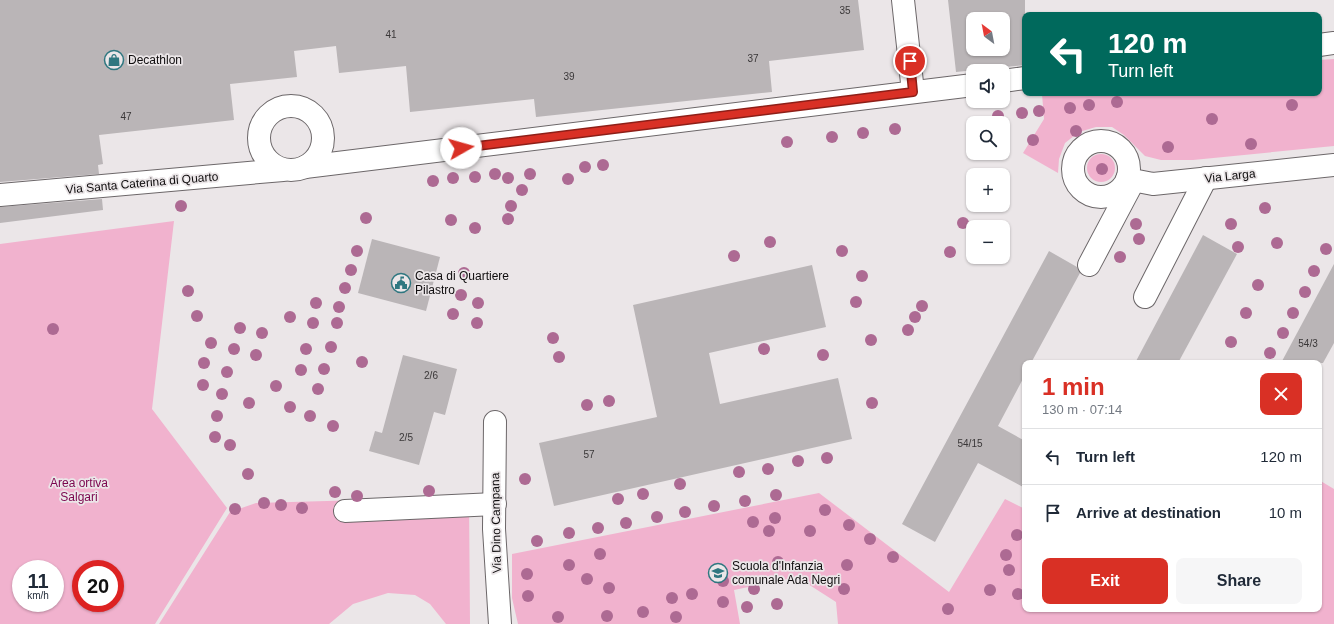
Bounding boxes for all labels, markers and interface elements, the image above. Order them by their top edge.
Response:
house number: 35 [839,5,851,16]
north arrow [966,12,1010,56]
map controls [966,12,1010,264]
icon: left [1042,28,1094,80]
text: 120 m [1108,28,1187,59]
house number: 41 [385,29,397,40]
pin [893,44,927,78]
shop icon: Decathlon [103,49,125,71]
icon: arrive [899,50,921,72]
place label: Decathlon [128,53,182,67]
house number: 37 [747,53,759,64]
text: Turn left [1108,61,1173,81]
button: sound [966,64,1010,108]
house number: 39 [563,71,575,82]
house number: 47 [120,111,132,122]
button: search [966,116,1010,160]
position arrow [440,127,482,169]
street label: Via Larga [1204,166,1256,186]
button: + [966,168,1010,212]
street label: Via Santa Caterina di Quarto [65,169,219,197]
button: − [966,220,1010,264]
place label: Casa di Quartiere Pilastro [415,269,509,297]
public building icon: Casa di Quartiere Pilastro [390,272,412,294]
house number: 54/3 [1298,338,1318,349]
house number: 2/6 [424,370,438,381]
text: 1 min [1042,373,1105,400]
button: close [1260,373,1302,415]
text: 130 m · 07:14 [1042,402,1122,417]
house number: 2/5 [399,432,413,443]
house number: 54/15 [957,438,983,449]
icon: left [1042,446,1064,468]
text: Turn left [1076,448,1135,465]
text: 120 m [1260,448,1302,465]
house number: 57 [583,449,595,460]
street label: Via Dino Campana [488,472,504,573]
park label: Area ortiva Salgari [50,476,108,504]
icon: arrive [1042,502,1064,524]
text: Arrive at destination [1076,504,1221,521]
text: 10 m [1269,504,1302,521]
button: Exit [1042,558,1168,604]
button: Share [1176,558,1302,604]
place label: Scuola d'Infanzia comunale Ada Negri [732,559,840,587]
speed limit sign: 20 [72,560,124,612]
school or university icon: Scuola d'Infanzia comunale Ada Negri [707,562,729,584]
text: 11 [27,570,49,592]
text: km/h [27,590,49,601]

